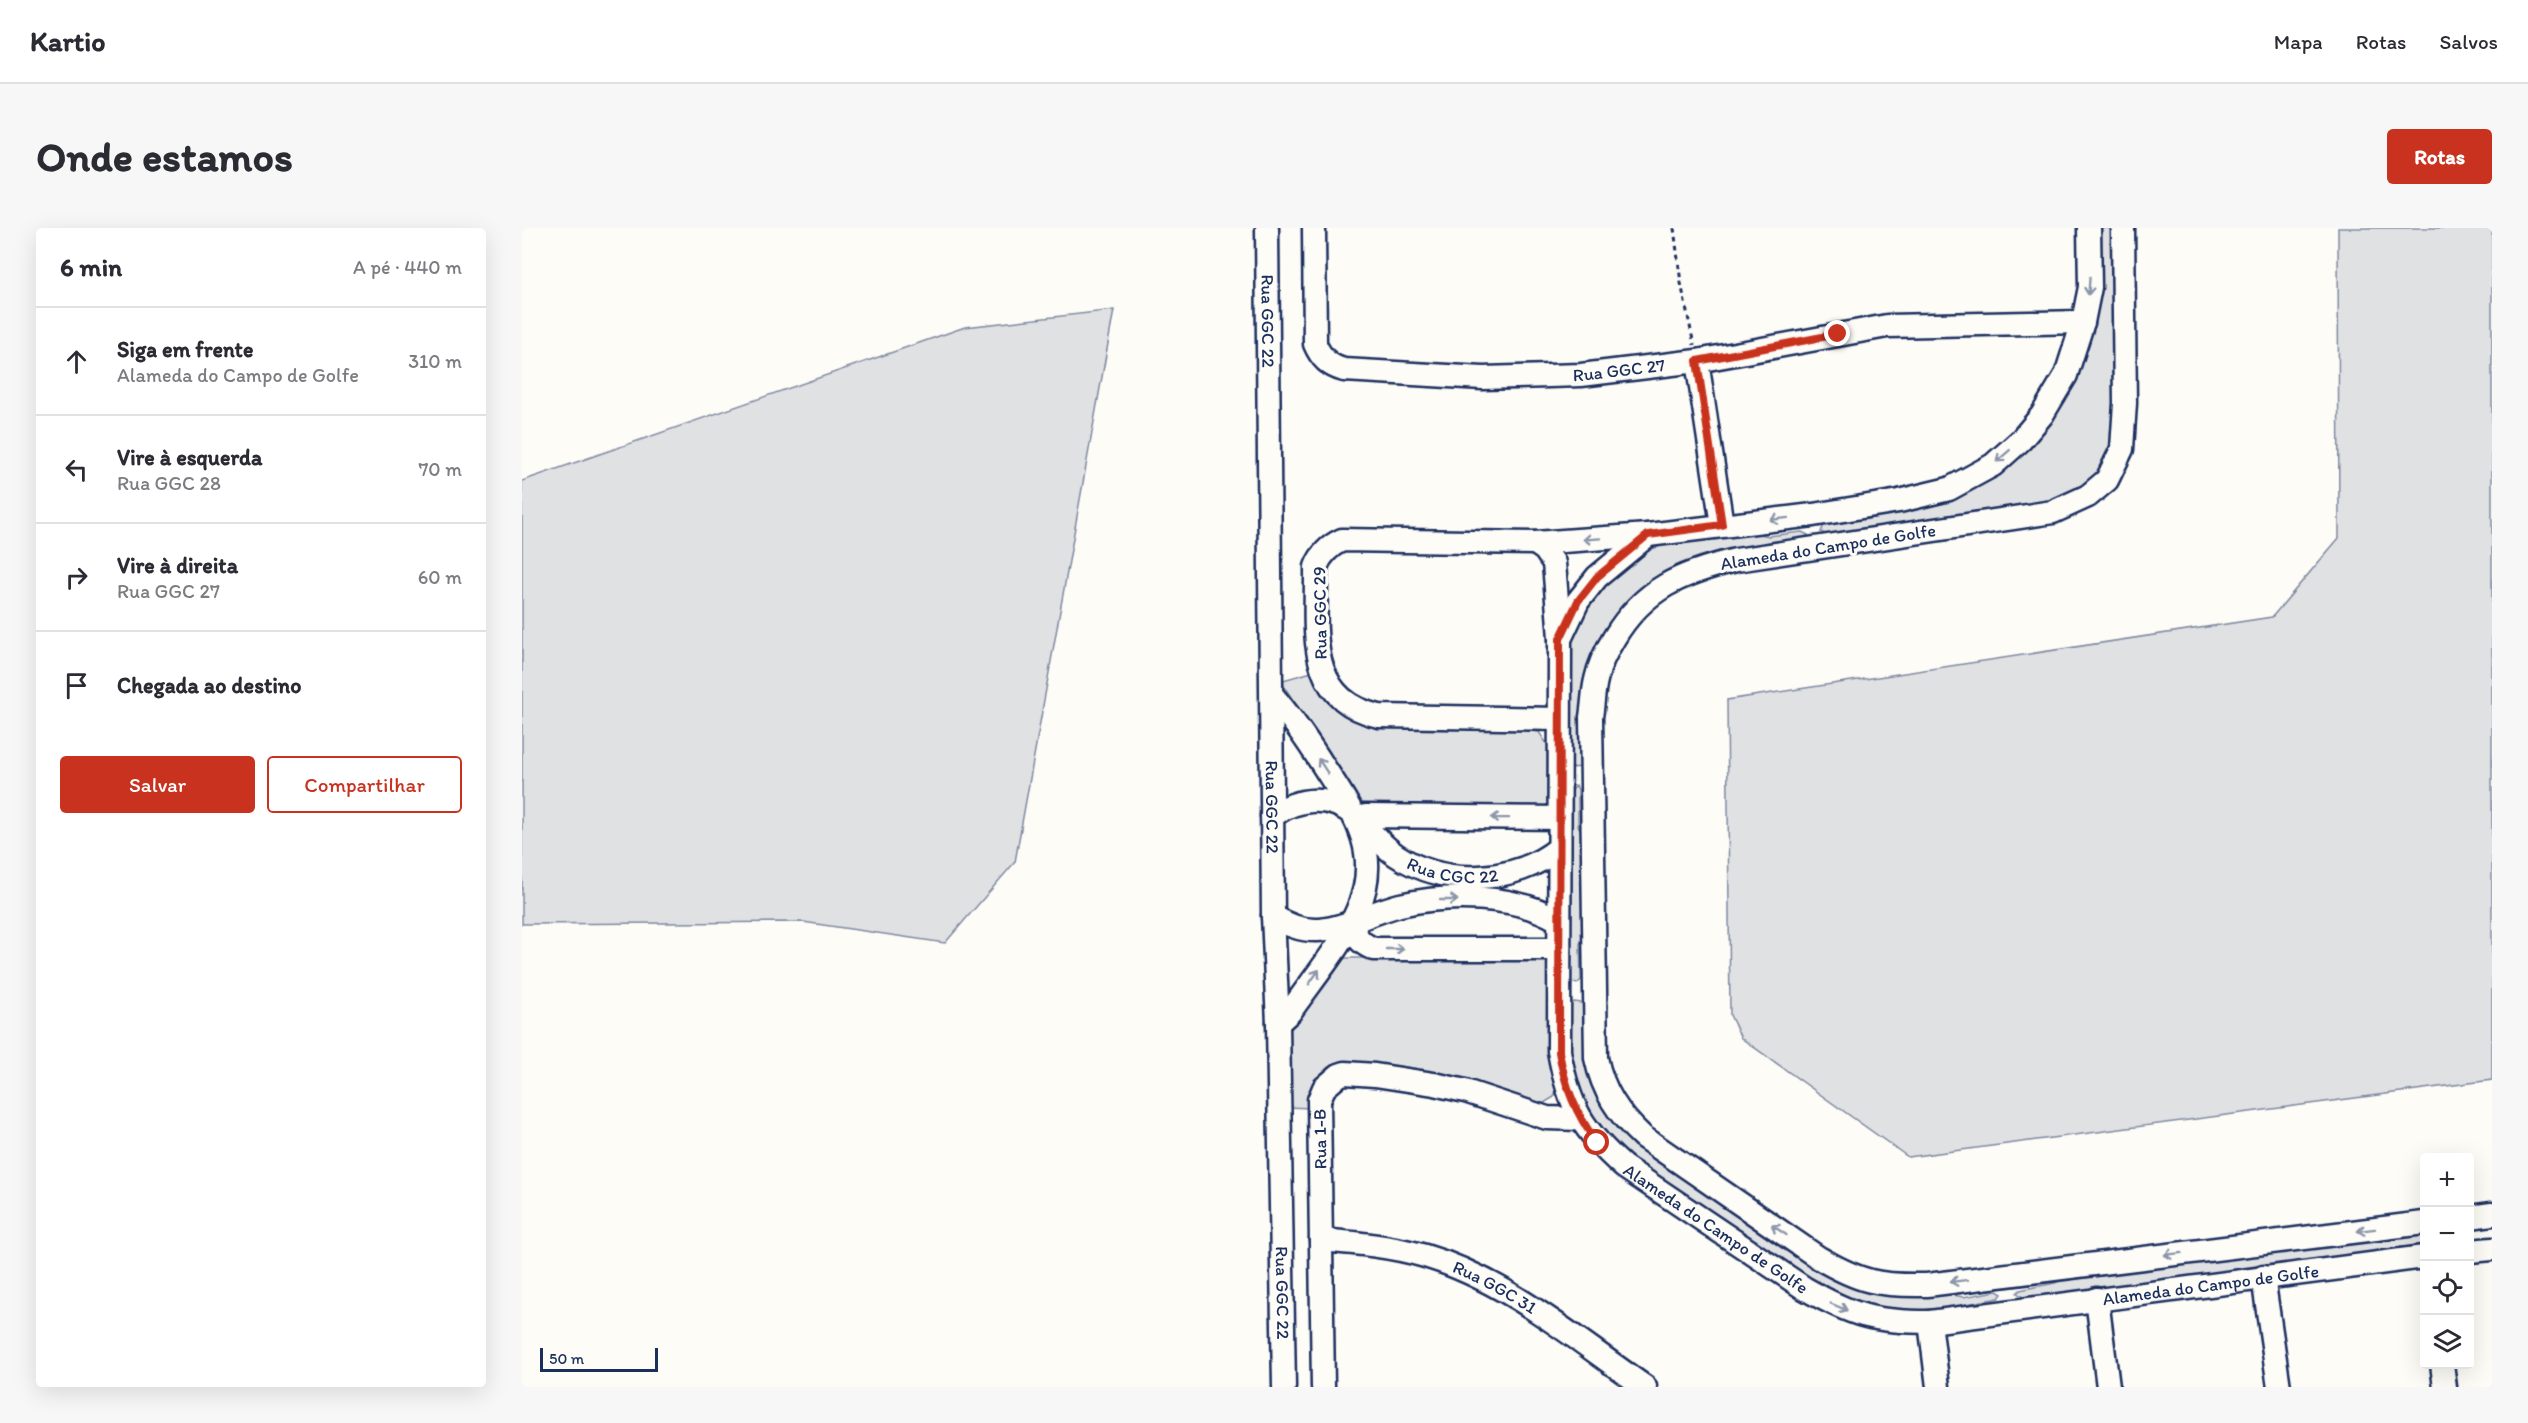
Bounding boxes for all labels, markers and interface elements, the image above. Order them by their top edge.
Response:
text: Kartio [30,24,105,58]
text: Mapa [2274,29,2323,54]
text: Rotas [2356,29,2406,54]
text: Salvos [2439,29,2498,54]
button: Rotas [2387,129,2492,184]
text: Onde estamos [36,131,293,182]
text: 6 min [60,251,122,283]
text: A pé · 440 m [353,255,462,279]
street label: Rua GGC 22 [1256,274,1279,368]
one-way arrow [2083,276,2094,296]
route end [1824,320,1850,346]
text: Siga em frente [117,336,253,363]
icon: ahead [60,345,93,378]
text: 310 m [408,349,462,373]
street label: Rua GGC 27 [1573,354,1666,386]
text: Alameda do Campo de Golfe [117,363,359,387]
text: Vire à esquerda [117,444,262,471]
one-way arrow [1996,449,2011,463]
icon: left [60,453,93,486]
text: 70 m [418,457,462,481]
text: Rua GGC 28 [117,471,221,495]
one-way arrow [1769,514,1789,525]
street label: Alameda do Campo de Golfe [1719,519,1937,575]
one-way arrow [1582,533,1602,544]
text: Vire à direita [117,552,238,579]
icon: right [60,561,93,594]
text: 60 m [418,565,462,589]
street label: Rua GGC 29 [1308,566,1332,660]
text: Rua GGC 27 [117,579,220,603]
icon: arrive [60,669,93,702]
text: Chegada ao destino [117,672,301,699]
button: Salvar [60,756,255,813]
button: Compartilhar [267,756,462,813]
one-way arrow [1317,758,1329,775]
street label: Rua GGC 22 [1261,760,1283,854]
one-way arrow [1491,812,1511,823]
street label: Rua CGC 22 [1403,852,1500,888]
one-way arrow [1439,894,1459,906]
one-way arrow [1384,943,1404,955]
one-way arrow [1308,970,1320,986]
street label: Rua 1-B [1308,1108,1332,1170]
route start [1583,1129,1609,1155]
map controls [2420,1153,2474,1369]
button: + [2420,1153,2474,1207]
street label: Alameda do Campo de Golfe [1619,1159,1812,1299]
button: − [2420,1207,2474,1261]
one-way arrow [1771,1224,1787,1236]
one-way arrow [2357,1225,2377,1236]
street label: Rua GGC 22 [1271,1246,1294,1340]
one-way arrow [2164,1249,2183,1260]
street label: Rua GGC 31 [1449,1256,1541,1319]
street label: Alameda do Campo de Golfe [2101,1260,2320,1310]
button: locate [2420,1261,2474,1315]
one-way arrow [1949,1276,1969,1287]
one-way arrow [1830,1302,1848,1313]
button: layers [2420,1315,2474,1369]
scale bar [540,1345,658,1372]
text: 50 m [549,1349,584,1368]

